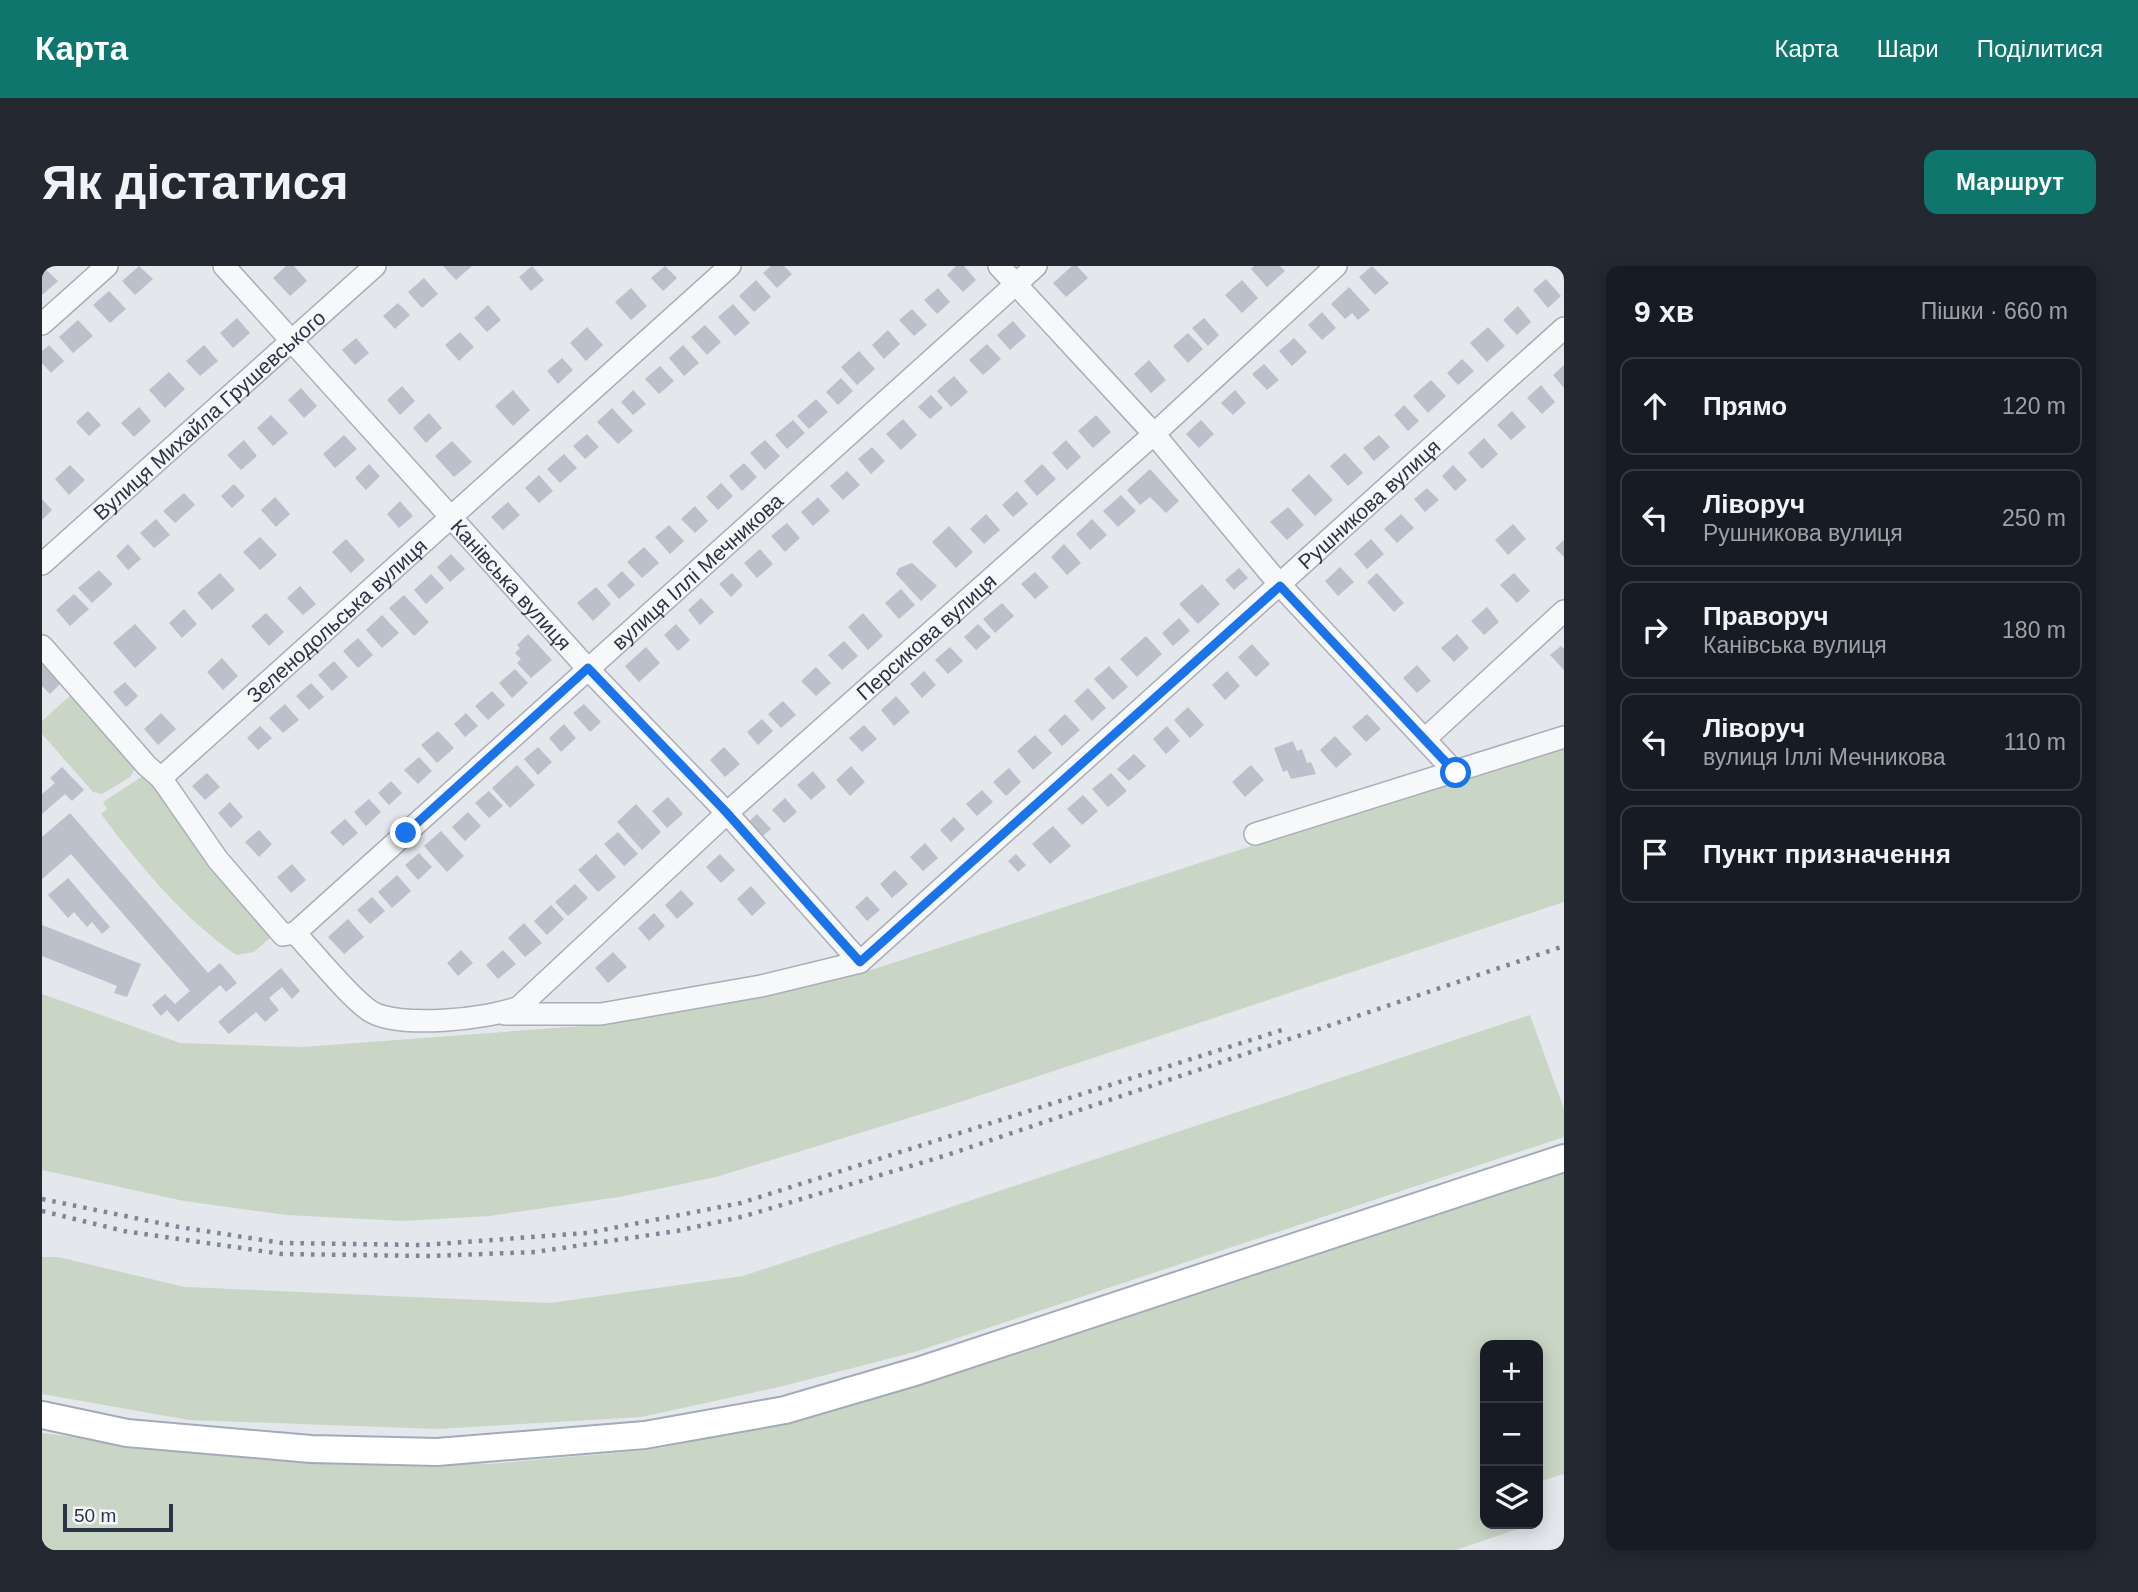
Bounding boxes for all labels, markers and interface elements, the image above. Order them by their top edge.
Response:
text: Карта [35,30,128,67]
text: Карта [1774,35,1839,62]
text: Шари [1877,35,1939,62]
text: Поділитися [1977,35,2103,62]
button: Маршрут [1924,150,2096,214]
text: Як дістатися [42,155,349,209]
text: 9 хв [1634,295,1694,328]
text: Пішки · 660 m [1921,298,2068,324]
street label: Вулиця Михайла Грушевського [88,305,329,524]
icon: ahead [1636,387,1674,425]
text: Прямо [1703,391,1787,421]
text: 120 m [2002,393,2066,419]
street label: Рушникова вулиця [1293,434,1444,573]
street label: вулиця Іллі Мечникова [607,488,787,654]
text: Ліворуч [1703,489,1805,519]
icon: left [1636,499,1674,537]
text: 250 m [2002,505,2066,531]
street label: Канівська вулиця [447,514,576,654]
text: Рушникова вулиця [1703,520,1903,546]
street label: Зеленодольська вулиця [242,533,431,707]
street label: Персикова вулиця [852,569,1000,704]
text: Праворуч [1703,601,1829,631]
icon: right [1636,611,1674,649]
text: 180 m [2002,617,2066,643]
text: Канівська вулиця [1703,632,1887,658]
text: Ліворуч [1703,713,1805,743]
icon: left [1636,723,1674,761]
text: 110 m [2004,729,2066,755]
text: вулиця Іллі Мечникова [1703,744,1946,770]
route start [1440,757,1471,788]
route end [390,817,421,848]
icon: arrive [1636,835,1674,873]
text: Пункт призначення [1703,839,1951,869]
map controls [1480,1340,1543,1529]
button: + [1480,1340,1543,1403]
button: − [1480,1403,1543,1466]
button: layers [1480,1466,1543,1529]
scale bar [63,1501,173,1533]
text: 50 m [74,1505,116,1526]

